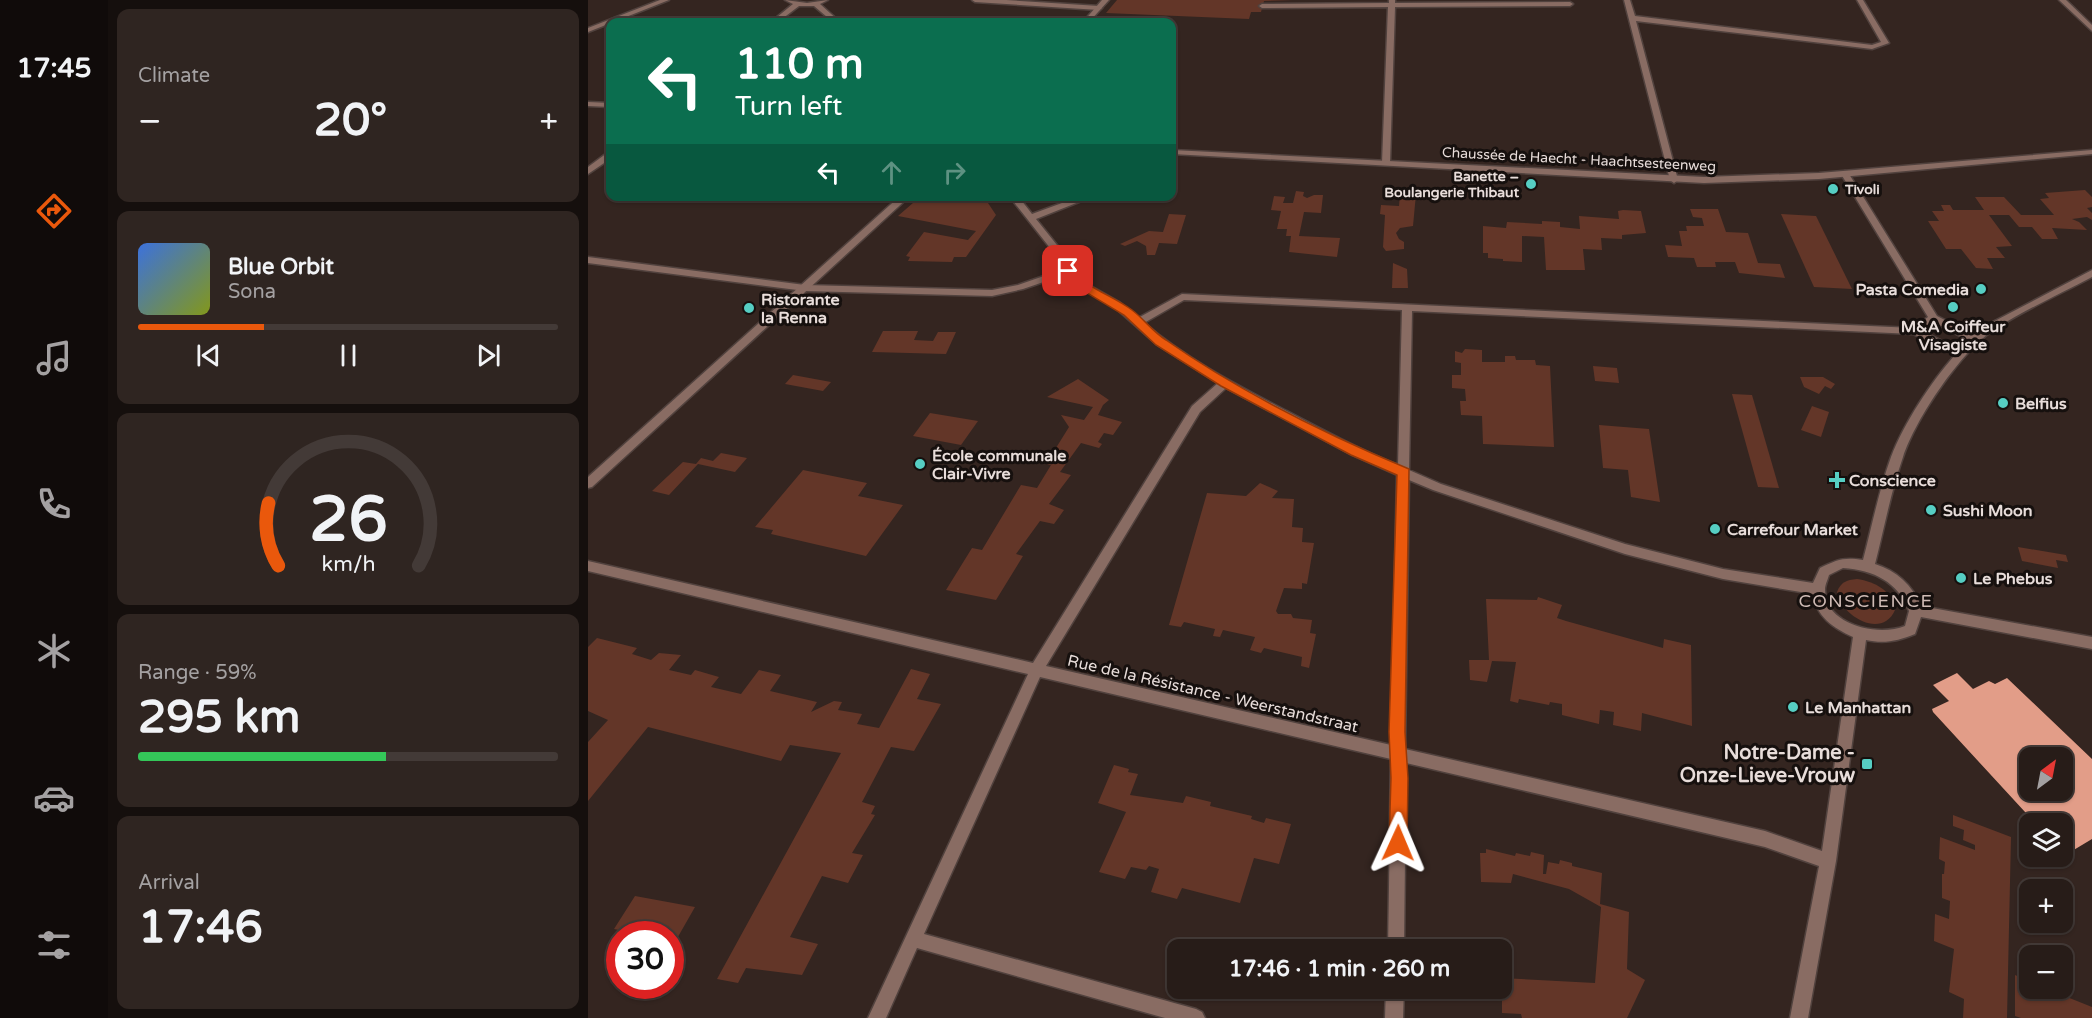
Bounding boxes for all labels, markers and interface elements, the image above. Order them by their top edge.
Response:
text: 110 m [735,39,864,90]
icon: left [636,42,714,120]
text: 17:45 [17,52,91,85]
text: Climate [138,64,210,88]
text: Turn left [735,90,842,123]
text: 20° [314,94,387,148]
text: − [138,102,162,141]
text: + [539,102,558,141]
street label: Chaussée de Haecht - Haachtsesteenweg [1441,144,1716,175]
icon: left [812,156,845,189]
icon: ahead [875,156,908,189]
icon: right [938,156,971,189]
place label: Banette – Boulangerie Thibaut [1384,168,1520,201]
marker: Banette – Boulangerie Thibaut [1524,177,1538,191]
place label: Tivoli [1844,181,1880,198]
marker: Tivoli [1826,182,1840,196]
icon: directions [33,190,75,232]
pin [1042,245,1093,296]
text: Blue Orbit [228,254,334,280]
icon: arrive [1051,254,1084,287]
text: Sona [228,280,276,304]
place label: Pasta Comedia [1855,280,1969,300]
marker: Pasta Comedia [1974,282,1988,296]
place label: Ristorante la Renna [761,290,839,328]
marker: M&A Coiffeur Visagiste [1946,300,1960,314]
marker: Ristorante la Renna [742,301,756,315]
place label: M&A Coiffeur Visagiste [1901,317,2006,355]
icon: music [33,337,75,379]
icon: previous [192,339,225,372]
icon: pause [332,339,365,372]
icon: next [472,339,505,372]
place label: Belfius [2015,394,2067,414]
marker: Belfius [1996,396,2010,410]
place label: École communale Clair-Vivre [932,446,1066,484]
marker: École communale Clair-Vivre [913,457,927,471]
place label: Conscience [1849,471,1936,491]
marker: Conscience [1830,473,1844,487]
icon: phone [33,483,75,525]
text: 26 [309,483,387,558]
place label: Sushi Moon [1943,501,2032,521]
marker: Sushi Moon [1924,503,1938,517]
place label: Carrefour Market [1727,520,1859,540]
marker: Carrefour Market [1708,522,1722,536]
text: km/h [321,551,375,577]
place label: Le Phebus [1973,569,2053,589]
marker: Le Phebus [1954,571,1968,585]
district label: CONSCIENCE [1799,590,1933,612]
icon: climate [33,630,75,672]
street label: Rue de la Résistance - Weerstandstraat [1065,651,1360,737]
text: Range · 59% [138,661,257,685]
text: 295 km [138,691,300,745]
place label: Le Manhattan [1805,698,1911,718]
marker: Le Manhattan [1786,700,1800,714]
place label: Notre-Dame - Onze-Lieve-Vrouw [1680,741,1855,788]
north arrow [2019,747,2073,801]
map controls [2019,747,2073,999]
marker: Notre-Dame - Onze-Lieve-Vrouw [1860,757,1874,771]
icon: car [33,777,75,819]
position arrow [1366,811,1430,875]
button: layers [2019,813,2073,867]
text: Arrival [138,871,200,895]
button: + [2019,879,2073,933]
text: 17:46 [138,901,263,955]
speed limit sign: 30 [606,921,684,999]
icon: filters [33,924,75,966]
button: − [2019,945,2073,999]
text: 17:46 · 1 min · 260 m [1229,956,1450,982]

